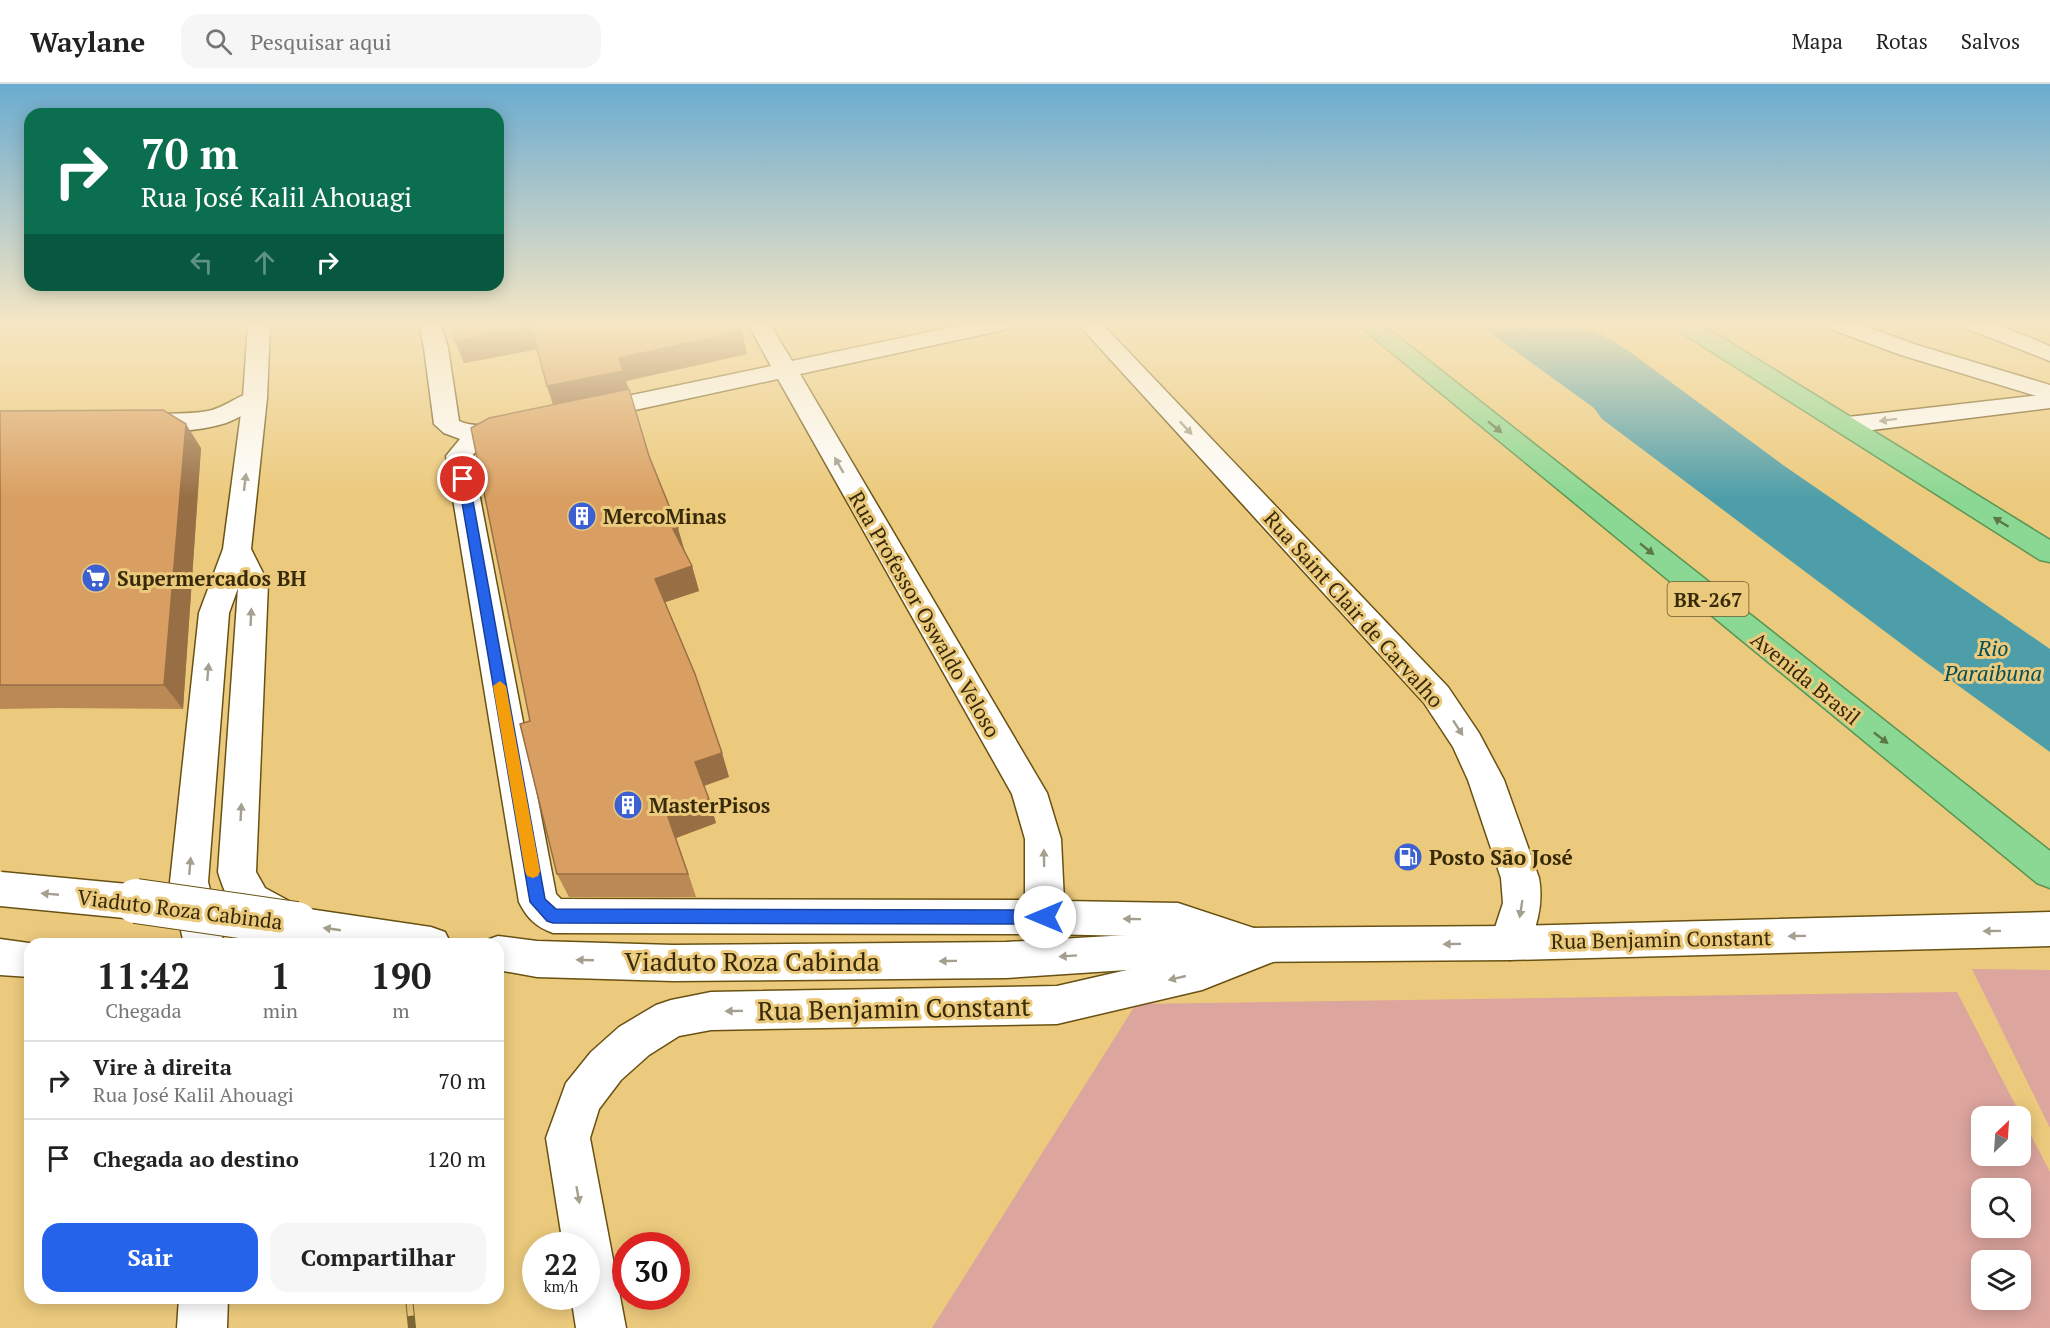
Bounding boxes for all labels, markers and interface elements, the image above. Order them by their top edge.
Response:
search box [181,14,601,68]
text: Waylane [30,23,145,60]
icon: search [202,25,235,58]
text: Pesquisar aqui [250,27,392,56]
text: Mapa [1792,27,1843,55]
text: Rotas [1876,27,1928,55]
text: Salvos [1961,27,2020,55]
text: 70 m [141,125,239,181]
icon: right [42,132,120,210]
text: Rua José Kalil Ahouagi [141,179,412,215]
icon: left [185,246,218,279]
icon: ahead [248,246,281,279]
icon: right [311,246,344,279]
one-way arrow [1878,415,1897,425]
one-way arrow [1488,420,1503,432]
one-way arrow [1179,421,1193,435]
pin [437,453,488,504]
one-way arrow [834,456,844,473]
icon: arrive [446,462,479,495]
one-way arrow [240,472,250,491]
street label: Rua Professor Oswaldo Veloso [843,486,1007,742]
building icon: MercoMinas [566,500,598,532]
place label: MercoMinas [603,502,726,530]
street label: Rua Saint Clair de Carvalho [1258,505,1450,713]
one-way arrow [1993,516,2009,527]
one-way arrow [1639,543,1655,556]
supermarket icon: Supermercados BH [80,562,112,594]
place label: Supermercados BH [117,564,306,592]
road number: BR-267 [1668,582,1748,616]
one-way arrow [247,607,256,626]
street label: Avenida Brasil [1745,625,1867,731]
water label: Rio Paraibuna [1943,633,2042,687]
one-way arrow [203,662,213,681]
one-way arrow [1452,720,1463,736]
one-way arrow [1873,731,1888,743]
building icon: MasterPisos [612,789,644,821]
place label: MasterPisos [649,791,770,819]
one-way arrow [236,802,245,821]
fuel station icon: Posto São José [1392,841,1424,873]
place label: Posto São José [1429,843,1573,871]
one-way arrow [1039,849,1048,868]
one-way arrow [185,856,195,875]
street label: Viaduto Roza Cabinda [76,883,285,936]
position arrow [1013,885,1077,949]
one-way arrow [41,889,60,898]
one-way arrow [1516,900,1525,919]
one-way arrow [1123,914,1142,924]
street label: Rua Benjamin Constant [1550,923,1772,955]
one-way arrow [322,925,341,934]
one-way arrow [1982,926,2001,935]
one-way arrow [1787,931,1806,940]
one-way arrow [1442,939,1461,949]
street label: Viaduto Roza Cabinda [624,944,880,978]
text: 11:42 [97,952,190,999]
text: 1 [270,952,291,999]
text: 190 [370,952,431,999]
one-way arrow [1059,952,1078,961]
one-way arrow [576,956,595,965]
one-way arrow [938,956,957,966]
one-way arrow [1168,973,1187,983]
street label: Rua Benjamin Constant [757,989,1031,1027]
text: Chegada [105,997,182,1024]
text: min [263,997,298,1024]
text: m [392,997,410,1024]
one-way arrow [724,1006,743,1016]
text: Vire à direita [93,1052,232,1081]
icon: right [42,1064,75,1097]
text: 70 m [438,1066,486,1095]
text: Rua José Kalil Ahouagi [93,1081,294,1108]
north arrow [1971,1106,2031,1166]
map controls [1971,1106,2031,1310]
icon: arrive [42,1142,75,1175]
text: Chegada ao destino [93,1144,299,1173]
text: 120 m [426,1144,486,1173]
button: search [1971,1178,2031,1238]
one-way arrow [574,1186,583,1205]
button: Sair [42,1223,258,1292]
button: Compartilhar [270,1223,486,1292]
speed limit sign: 30 [612,1232,690,1310]
text: 22 [544,1244,578,1284]
button: layers [1971,1250,2031,1310]
text: km/h [544,1276,578,1296]

